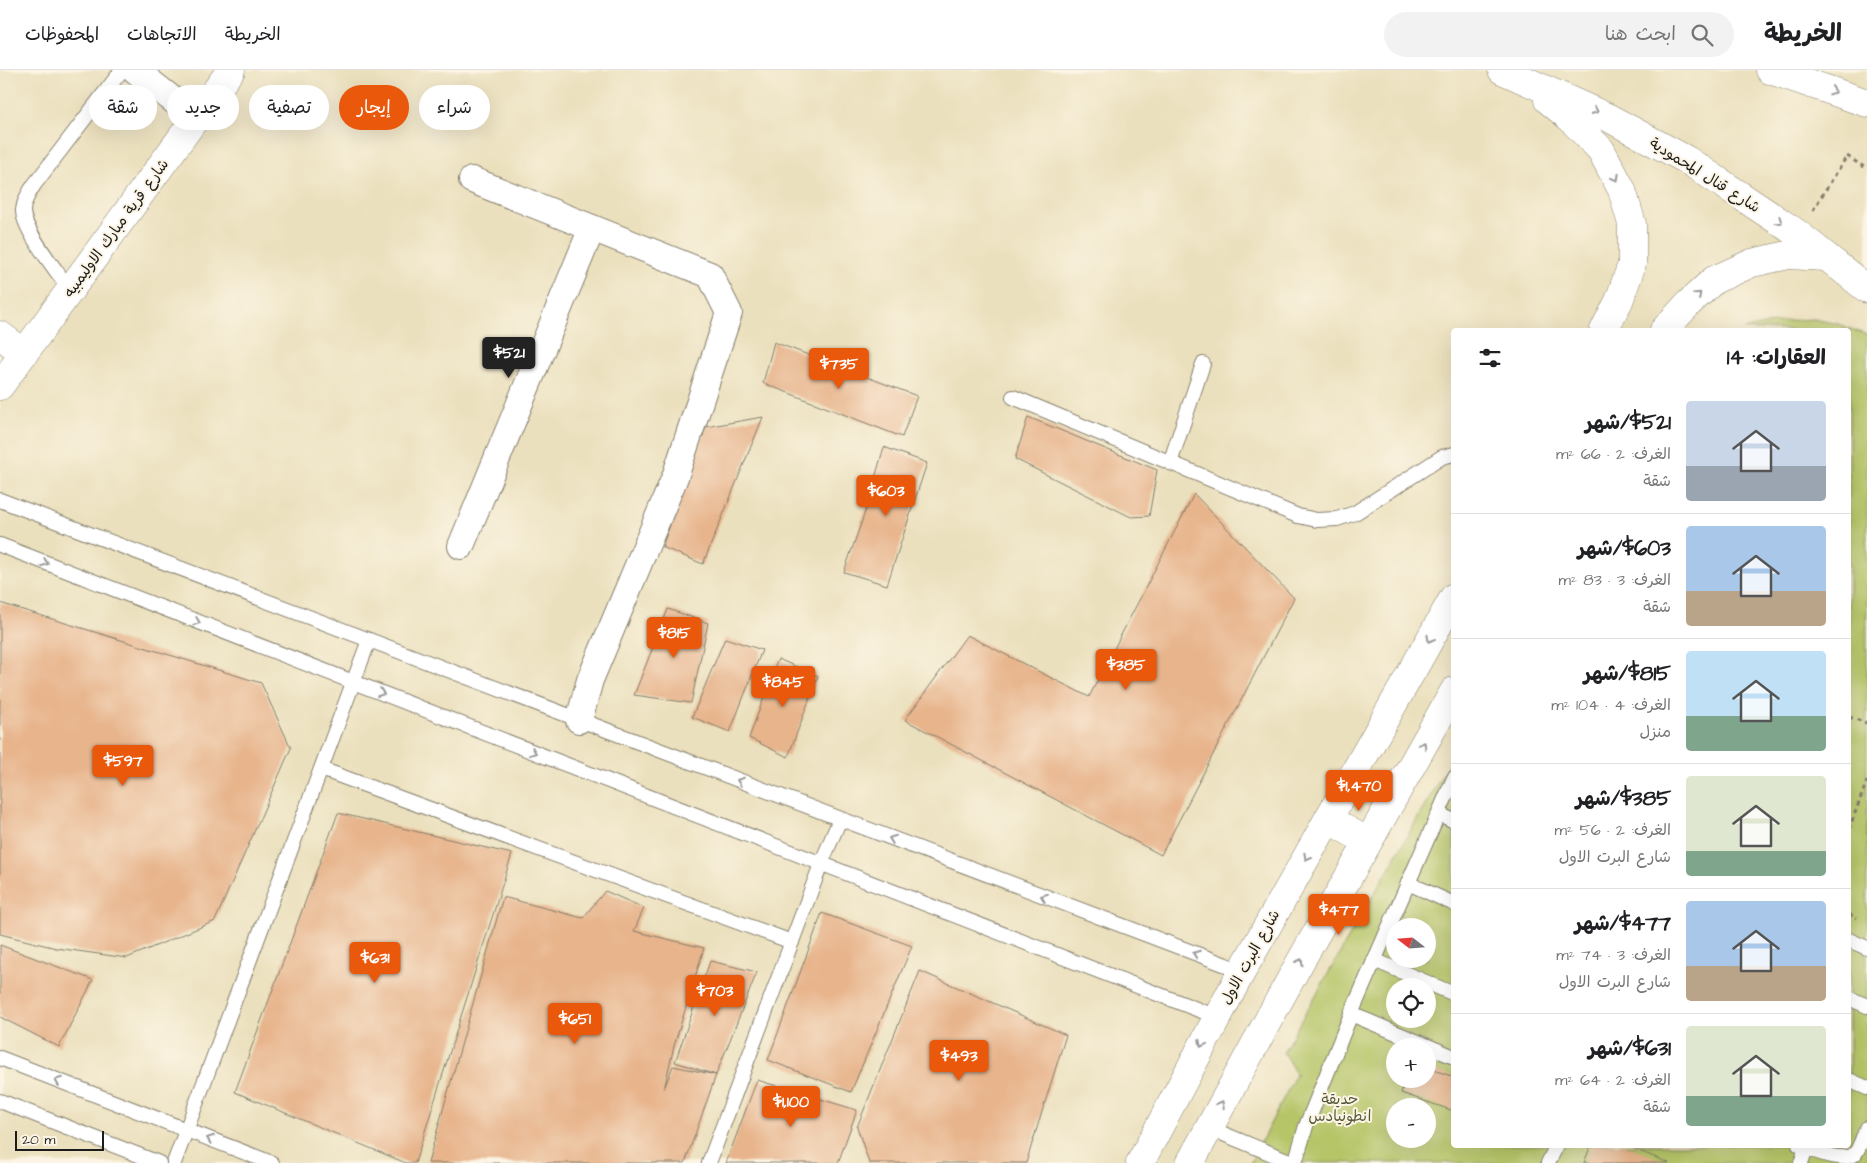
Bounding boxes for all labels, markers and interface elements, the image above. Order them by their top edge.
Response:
search box [1384,12,1734,57]
text: الخريطة [1764,17,1842,51]
text: ابحث هنا [1605,21,1676,48]
icon: search [1688,21,1716,49]
text: المحفوظات [25,22,99,47]
text: الاتجاهات [127,22,197,47]
text: الخريطة [225,22,281,47]
chip: شقة [89,85,157,130]
chip: جديد [167,85,239,130]
chip: تصفية [249,85,329,130]
chip: إيجار [339,85,409,130]
chip: شراء [419,85,490,130]
one-way arrow [1828,85,1836,95]
one-way arrow [1589,105,1598,115]
street label: شارع قنال المحمودية [1645,133,1764,218]
street label: شارع قرية مبارك الاوليمبيه [59,155,174,302]
one-way arrow [1610,173,1620,182]
one-way arrow [1773,215,1783,224]
one-way arrow [1692,292,1701,301]
pin: $521 [479,336,539,379]
text: $521 [493,342,525,364]
text: العقارات: 14 [1727,343,1826,372]
icon: filters [1476,344,1504,372]
pin: $735 [809,348,869,390]
text: $735 [820,353,858,375]
text: $521/شهر [1585,408,1671,437]
icon: home [1726,421,1786,481]
text: الغرف: 2 · 66 m² [1556,443,1671,465]
text: شقة [1643,470,1671,492]
pin: $603 [856,474,916,517]
text: $603 [867,480,905,502]
text: $603/شهر [1578,534,1671,563]
icon: home [1726,546,1786,606]
one-way arrow [41,557,49,567]
text: الغرف: 3 · 83 m² [1558,569,1671,591]
text: شقة [1643,596,1671,618]
one-way arrow [192,616,201,626]
pin: $815 [644,616,704,659]
text: $815 [658,622,690,644]
one-way arrow [1426,634,1436,643]
pin: $385 [1096,648,1156,691]
text: $385 [1107,654,1145,676]
text: $815/شهر [1584,659,1671,688]
pin: $845 [753,666,813,708]
text: $845 [762,671,804,693]
icon: home [1726,671,1786,731]
one-way arrow [376,687,385,698]
text: الغرف: 4 · 104 m² [1551,694,1671,716]
text: منزل [1639,721,1671,743]
one-way arrow [1417,741,1427,750]
pin: $597 [93,744,153,787]
one-way arrow [528,746,536,756]
text: $597 [103,750,143,772]
pin: $1,470 [1318,770,1400,812]
text: $1,470 [1337,775,1381,797]
one-way arrow [737,777,745,787]
text: $385/شهر [1576,784,1671,813]
icon: home [1726,796,1786,856]
text: الغرف: 2 · 56 m² [1555,819,1671,841]
one-way arrow [889,835,897,845]
text: شارع البرت الاول [1559,846,1671,868]
one-way arrow [1303,851,1313,860]
one-way arrow [1041,892,1049,902]
pin: $477 [1309,894,1369,936]
text: $477 [1319,899,1359,921]
street label: شارع البرت الاول [1216,906,1285,1008]
text: $477/شهر [1575,909,1671,938]
north arrow [1386,918,1436,968]
map controls [1386,918,1436,1148]
icon: home [1726,921,1786,981]
pin: $631 [345,942,405,984]
text: الغرف: 3 · 74 m² [1556,944,1671,966]
text: $631 [360,947,390,969]
one-way arrow [1192,950,1201,960]
one-way arrow [1294,959,1304,968]
text: شارع البرت الاول [1559,971,1671,993]
pin: $703 [685,974,745,1017]
button: locate [1386,978,1436,1028]
text: $703 [697,980,733,1002]
pin: $651 [545,1002,605,1045]
text: $651 [559,1008,591,1030]
text: $631/شهر [1588,1034,1671,1063]
button: + [1386,1038,1436,1088]
one-way arrow [1198,1039,1208,1048]
pin: $493 [929,1040,989,1082]
text: $493 [940,1045,978,1067]
icon: home [1726,1046,1786,1106]
text: الغرف: 2 · 64 m² [1555,1069,1671,1091]
one-way arrow [54,1076,63,1087]
pin: $1,100 [750,1086,832,1128]
park label: حديقة انطونيادس [1309,1089,1371,1127]
text: $1,100 [773,1091,809,1113]
text: شقة [1643,1096,1671,1118]
button: − [1386,1098,1436,1148]
one-way arrow [1215,1101,1225,1110]
scale bar [15,1128,104,1151]
text: 20 m [22,1130,55,1150]
one-way arrow [206,1135,215,1145]

